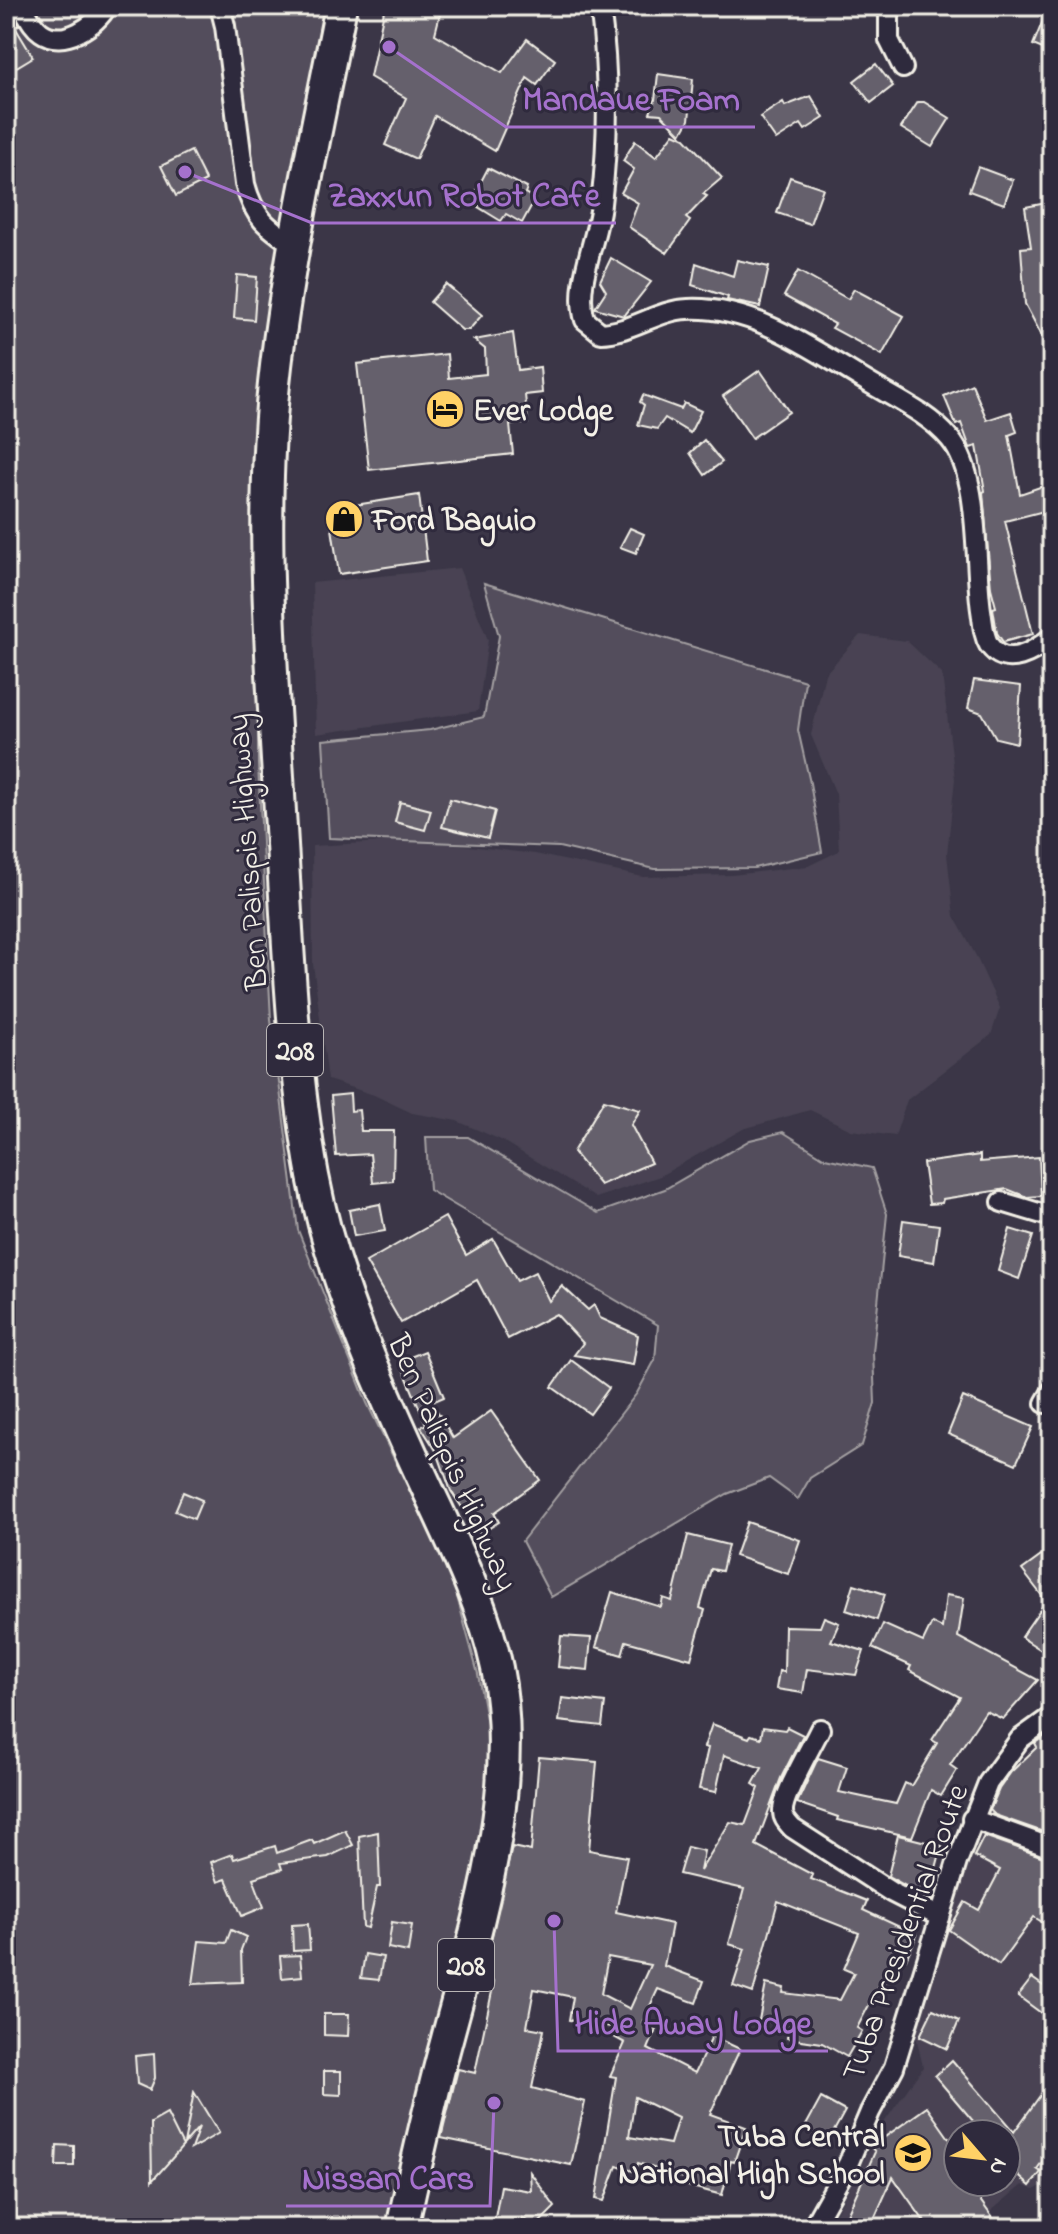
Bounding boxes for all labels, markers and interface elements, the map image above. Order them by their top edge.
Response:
callout: Mandaue Foam [506,69,755,127]
text: Mandaue Foam [522,77,740,127]
callout: Zaxxun Robot Cafe [312,165,616,223]
text: Zaxxun Robot Cafe [328,173,601,223]
hotel icon: Ever Lodge [424,388,466,430]
place label: Ever Lodge [473,389,615,437]
shop icon: Ford Baguio [323,498,365,540]
place label: Ford Baguio [370,499,536,547]
street label: Ben Palispis Highway [216,712,283,993]
road number: 208 [267,1024,323,1076]
street label: Ben Palispis Highway [373,1326,529,1600]
street label: Tuba Presidential Route [832,1778,983,2088]
road number: 208 [438,1939,494,1991]
callout: Hide Away Lodge [558,1993,828,2051]
text: Hide Away Lodge [574,2001,813,2052]
place label: Tuba Central National High School [618,2115,885,2200]
north arrow [942,2118,1022,2198]
school or university icon: Tuba Central National High School [892,2132,934,2174]
callout: Nissan Cars [286,2148,490,2206]
text: N [979,2152,1015,2180]
text: Nissan Cars [302,2156,474,2206]

